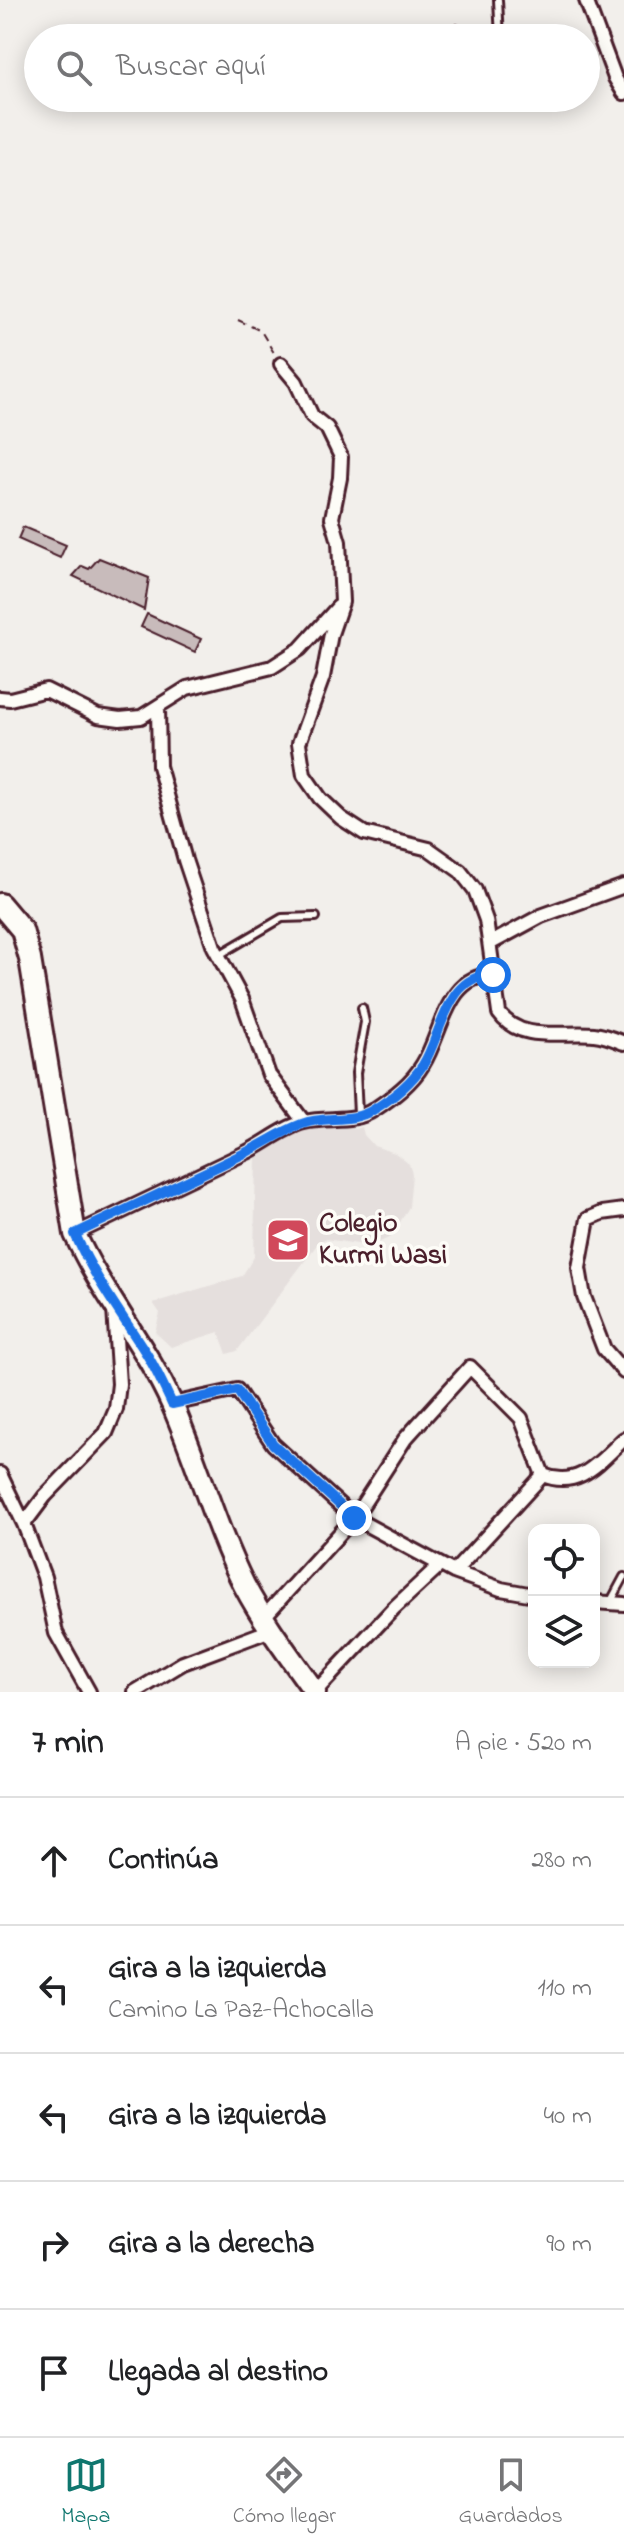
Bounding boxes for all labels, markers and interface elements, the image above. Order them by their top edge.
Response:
search box [24,24,600,112]
icon: search [52,46,96,90]
text: Buscar aquí [116,46,266,90]
route start [475,957,511,993]
place label: Colegio Kurmi Wasi [319,1204,447,1277]
school or university icon: Colegio Kurmi Wasi [264,1216,312,1264]
route end [336,1500,372,1536]
map controls [528,1524,600,1668]
button: locate [528,1524,600,1596]
button: layers [528,1596,600,1668]
text: 7 min [32,1719,104,1769]
text: A pie · 520 m [455,1725,592,1763]
icon: ahead [32,1839,76,1883]
text: Continúa [108,1839,218,1883]
text: 280 m [531,1842,592,1880]
text: Gira a la izquierda [108,1948,326,1992]
icon: left [32,1967,76,2011]
text: 110 m [538,1970,592,2008]
text: Camino La Paz-Achocalla [108,1992,374,2030]
icon: left [32,2095,76,2139]
text: Gira a la izquierda [108,2095,326,2139]
text: 40 m [543,2098,592,2136]
icon: right [32,2223,76,2267]
text: Gira a la derecha [108,2223,314,2267]
text: 90 m [546,2226,592,2264]
icon: arrive [32,2351,76,2395]
text: Llegada al destino [108,2351,328,2395]
tab: Mapa [61,2453,110,2533]
tab: Cómo llegar [233,2453,336,2533]
tab: Guardados [459,2453,563,2533]

